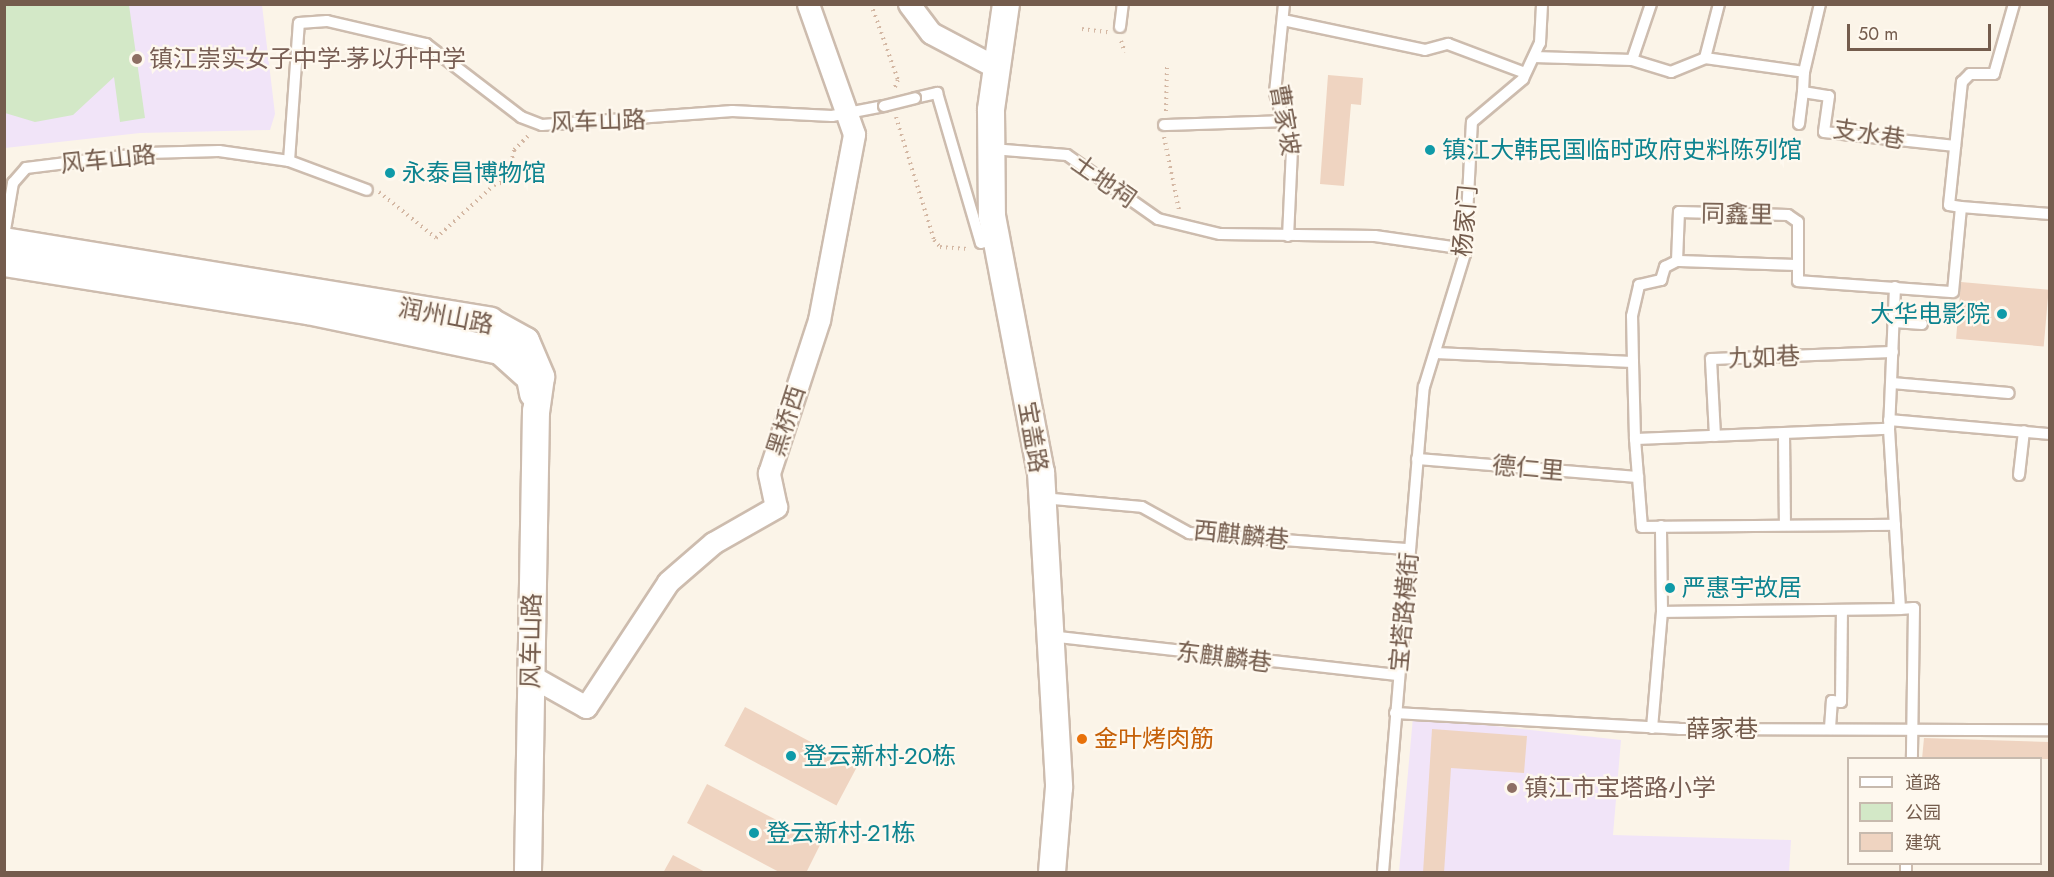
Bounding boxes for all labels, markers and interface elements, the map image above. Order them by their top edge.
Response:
scale bar [1850,12,1994,50]
text: 50 m [1858,21,1898,47]
place label: 镇江崇实女子中学-茅以升中学 [149,45,466,73]
marker: 镇江崇实女子中学-茅以升中学 [130,52,144,66]
street label: 曹家坡 [1265,82,1305,158]
street label: 风车山路 [550,105,646,137]
street label: 支水巷 [1831,114,1907,154]
place label: 镇江大韩民国临时政府史料陈列馆 [1442,136,1802,164]
street label: 风车山路 [59,140,157,178]
marker: 镇江大韩民国临时政府史料陈列馆 [1423,143,1437,157]
street label: 土地祠 [1066,149,1142,213]
place label: 永泰昌博物馆 [402,159,546,187]
marker: 永泰昌博物馆 [383,166,397,180]
street label: 杨家门 [1448,184,1482,258]
street label: 同鑫里 [1701,199,1773,229]
street label: 润州山路 [396,293,496,339]
place label: 大华电影院 [1870,300,1990,328]
marker: 大华电影院 [1995,307,2009,321]
street label: 九如巷 [1728,341,1800,373]
street label: 黑桥西 [761,382,811,460]
street label: 宝盖路 [1013,399,1053,475]
street label: 德仁里 [1491,451,1565,485]
street label: 西麒麟巷 [1192,516,1290,554]
street label: 宝塔路横街 [1384,551,1424,673]
place label: 严惠宇故居 [1682,574,1802,602]
marker: 严惠宇故居 [1663,581,1677,595]
street label: 风车山路 [516,593,546,689]
street label: 东麒麟巷 [1175,637,1273,677]
street label: 薛家巷 [1686,715,1758,743]
place label: 金叶烤肉筋 [1094,725,1214,753]
marker: 金叶烤肉筋 [1075,732,1089,746]
place label: 登云新村-20栋 [803,742,956,770]
marker: 登云新村-20栋 [784,749,798,763]
legend [1847,757,2042,865]
text: 道路 [1905,770,1941,796]
place label: 镇江市宝塔路小学 [1524,774,1716,802]
marker: 镇江市宝塔路小学 [1505,781,1519,795]
text: 公园 [1905,800,1941,826]
place label: 登云新村-21栋 [766,819,915,847]
marker: 登云新村-21栋 [747,826,761,840]
text: 建筑 [1905,830,1941,856]

